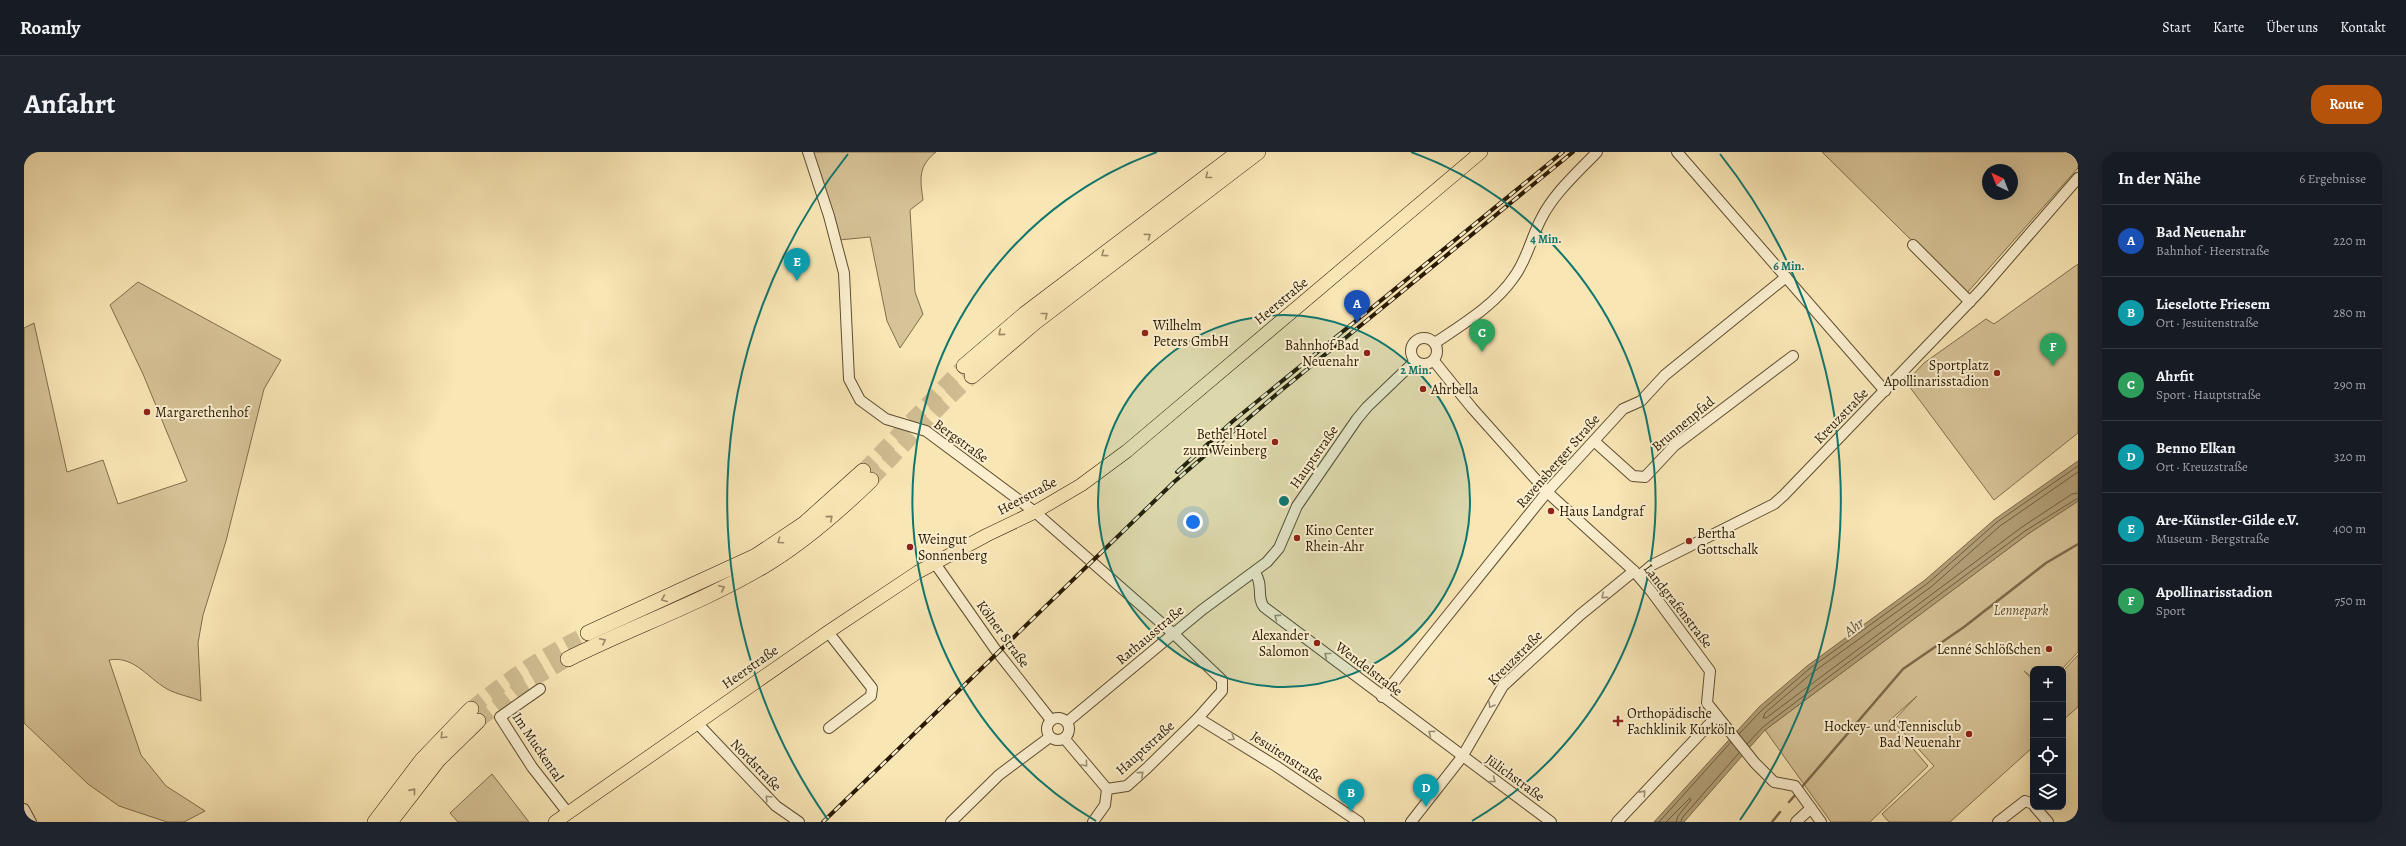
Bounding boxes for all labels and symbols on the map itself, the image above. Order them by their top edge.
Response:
north arrow [1982,164,2018,200]
one-way arrow [1206,171,1213,178]
text: 4 Min. [1530,231,1562,247]
one-way arrow [1143,233,1150,240]
pin: E [784,248,810,281]
one-way arrow [1102,249,1109,256]
text: 6 Min. [1773,258,1805,274]
street label: Heerstraße [1250,273,1312,329]
pin: A [1344,290,1370,323]
one-way arrow [1040,313,1047,320]
place label: Wilhelm Peters GmbH [1152,316,1229,351]
pin: C [1469,319,1495,352]
one-way arrow [998,328,1006,335]
marker: Wilhelm Peters GmbH [1140,328,1150,338]
pin: F [2040,333,2066,366]
place label: Bahnhof Bad Neuenahr [1285,336,1360,371]
marker: Bahnhof Bad Neuenahr [1362,348,1372,358]
place label: Sportplatz Apollinarisstadion [1883,356,1989,391]
text: 2 Min. [1400,362,1432,378]
marker: Sportplatz Apollinarisstadion [1992,368,2002,378]
place label: Ahrbella [1430,380,1479,399]
marker: Ahrbella [1418,384,1428,394]
street label: Kreuzstraße [1810,384,1872,448]
street label: Brunnenpfad [1648,392,1719,456]
place label: Margarethenhof [155,403,251,422]
marker: Margarethenhof [142,407,152,417]
street label: Ravensberger Straße [1512,410,1604,512]
street label: Bergstraße [930,415,992,467]
street label: Hauptstraße [1285,422,1343,492]
place label: Bethel Hotel zum Weinberg [1183,425,1268,460]
marker: Bethel Hotel zum Weinberg [1270,437,1280,447]
street label: Heerstraße [994,472,1060,520]
centre of rings [1277,494,1291,508]
place label: Haus Landgraf [1559,502,1646,521]
marker: Haus Landgraf [1546,506,1556,516]
your location [1183,512,1203,532]
one-way arrow [826,515,833,522]
place label: Kino Center Rhein-Ahr [1305,521,1374,556]
place label: Bertha Gottschalk [1697,524,1758,559]
place label: Weingut Sonnenberg [917,530,987,565]
marker: Kino Center Rhein-Ahr [1292,533,1302,543]
one-way arrow [777,536,784,544]
marker: Bertha Gottschalk [1684,536,1694,546]
marker: Weingut Sonnenberg [905,542,915,552]
street label: Landgrafenstraße [1639,560,1717,652]
one-way arrow [717,585,725,593]
one-way arrow [1601,591,1608,598]
one-way arrow [660,594,668,602]
street label: Kölner Straße [972,596,1034,672]
street label: Rathausstraße [1112,601,1188,669]
park label: Lennepark [1994,601,2048,620]
water label: Ahr [1839,612,1869,642]
one-way arrow [1275,615,1282,622]
place label: Alexander Salomon [1251,626,1310,661]
street label: Kreuzstraße [1483,626,1547,690]
street label: Wendelstraße [1331,637,1407,701]
one-way arrow [599,638,606,646]
marker: Alexander Salomon [1312,638,1322,648]
place label: Lenné Schlößchen [1937,640,2041,659]
street label: Heerstraße [718,641,782,693]
marker: Lenné Schlößchen [2044,644,2054,654]
one-way arrow [1324,652,1331,659]
one-way arrow [1488,701,1495,708]
place label: Orthopädische Fachklinik Kurköln [1627,704,1736,739]
street label: Im Muckental [508,709,568,786]
marker: Orthopädische Fachklinik Kurköln [1612,715,1624,727]
street label: Hauptstraße [1112,717,1178,779]
place label: Hockey- und Tennisclub Bad Neuenahr [1824,717,1962,752]
street label: Jesuitenstraße [1247,727,1327,787]
marker: Hockey- und Tennisclub Bad Neuenahr [1964,729,1974,739]
one-way arrow [440,731,448,739]
one-way arrow [1428,731,1435,738]
one-way arrow [1227,733,1234,740]
street label: Nordstraße [726,735,786,795]
street label: Jülichstraße [1481,750,1549,806]
one-way arrow [1081,759,1088,766]
one-way arrow [1136,771,1143,778]
pin: D [1413,774,1439,807]
one-way arrow [1489,775,1496,782]
pin: B [1338,779,1364,812]
one-way arrow [409,789,416,796]
one-way arrow [1638,790,1645,798]
one-way arrow [765,795,773,803]

